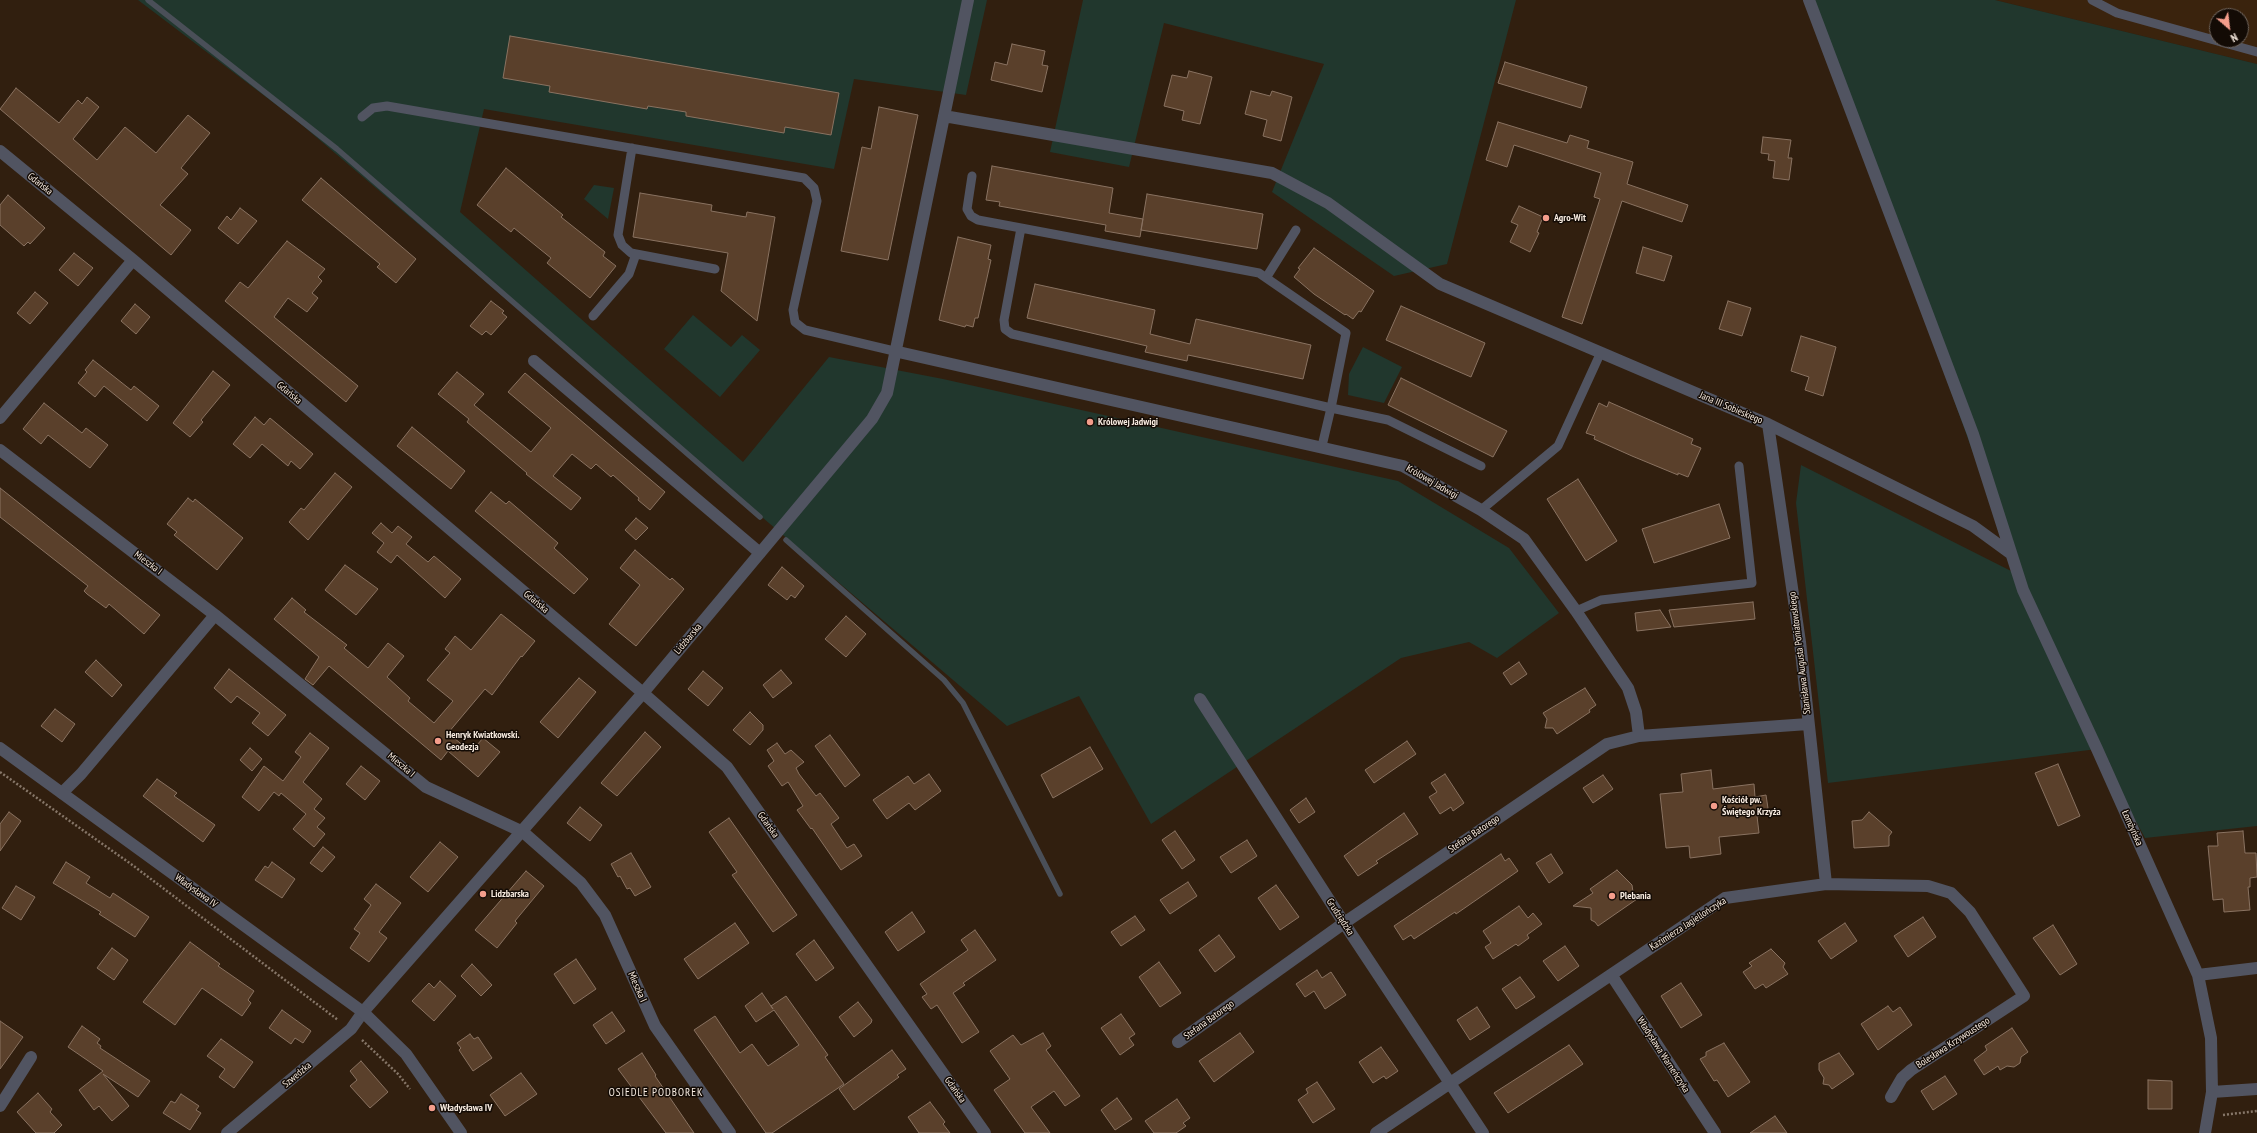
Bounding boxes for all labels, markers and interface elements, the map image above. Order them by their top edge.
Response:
north arrow [2209,8,2249,48]
text: N [2228,30,2240,45]
street label: Gdańska [25,170,55,198]
place label: Agro-Wit [1554,212,1586,224]
marker: Agro-Wit [1541,213,1551,223]
street label: Gdańska [274,379,304,407]
street label: Jana III Sobieskiego [1698,389,1764,427]
place label: Królowej Jadwigi [1098,416,1158,428]
marker: Królowej Jadwigi [1085,417,1095,427]
street label: Królowej Jadwigi [1404,462,1460,502]
street label: Mieszka I [132,549,164,577]
street label: Gdańska [521,588,551,616]
street label: Stanisława Augusta Poniatowskiego [1787,591,1813,715]
street label: Lidzbarska [672,621,704,657]
place label: Henryk Kwiatkowski. Geodezja [446,729,520,752]
marker: Henryk Kwiatkowski. Geodezja [433,736,443,746]
street label: Mieszka I [385,750,417,780]
place label: Kościół pw. Świętego Krzyża [1722,794,1781,818]
marker: Kościół pw. Świętego Krzyża [1709,801,1719,811]
street label: Łomżyńska [2119,808,2145,848]
street label: Gdańska [755,810,781,840]
street label: Stefana Batorego [1446,812,1502,856]
street label: Władysława IV [172,871,220,911]
place label: Lidzbarska [491,888,529,900]
marker: Lidzbarska [478,889,488,899]
place label: Plebania [1620,890,1651,902]
marker: Plebania [1607,891,1617,901]
street label: Kazimierza Jagiellończyka [1648,895,1728,953]
street label: Grudziądzka [1324,896,1356,938]
street label: Mieszka I [625,970,649,1004]
street label: Stefana Batorego [1181,998,1237,1042]
street label: Władysława Warneńczyka [1634,1015,1692,1095]
street label: Bolesława Krzywoustego [1914,1015,1992,1071]
street label: Szwedzka [280,1060,314,1090]
street label: Gdańska [942,1075,968,1105]
district label: OSIEDLE PODBOREK [609,1086,703,1100]
place label: Władysława IV [440,1102,492,1114]
marker: Władysława IV [427,1103,437,1113]

